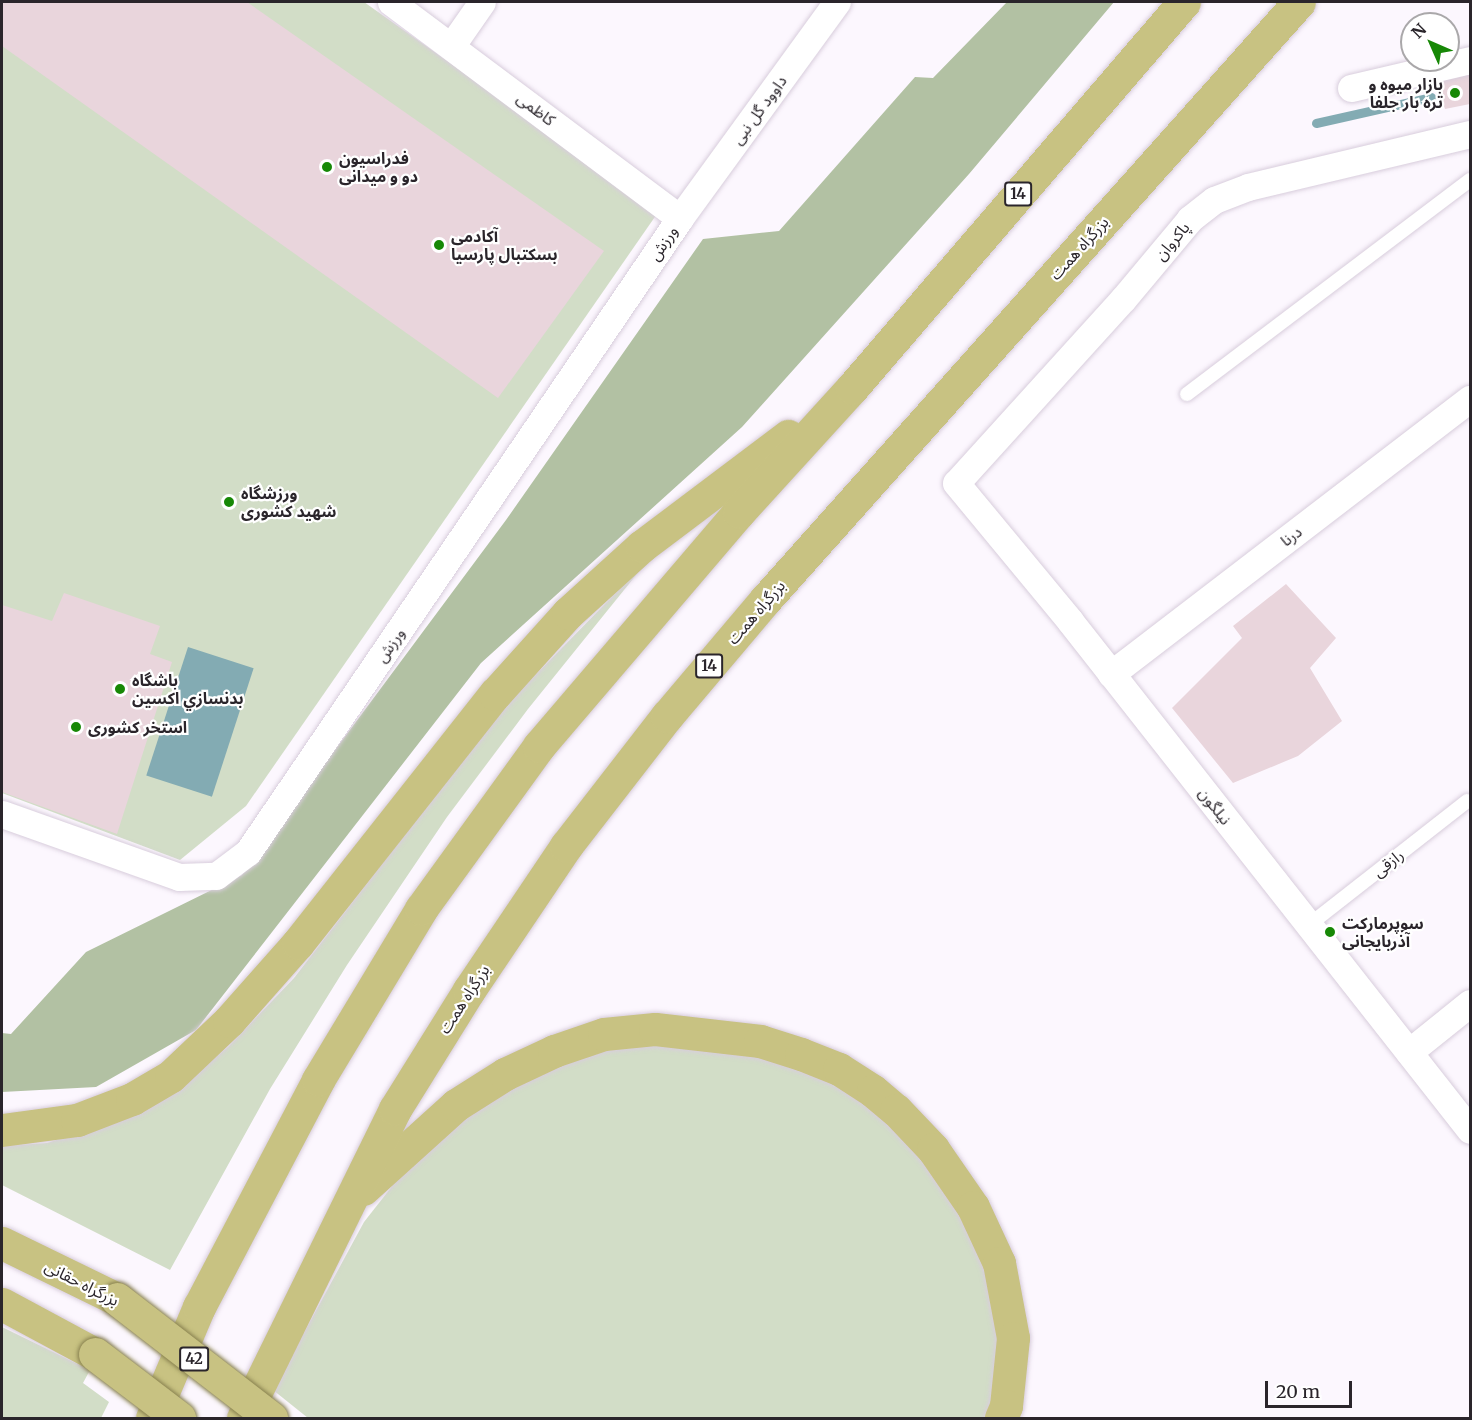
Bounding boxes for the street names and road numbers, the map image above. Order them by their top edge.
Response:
street label: داوود گل نبی [727,72,791,148]
street label: کاظمی [513,88,559,130]
road number: 14 [1003,182,1033,206]
street label: بزرگراه همت [1046,212,1112,284]
street label: پاکروان [1150,218,1194,264]
street label: ورزش [644,222,682,264]
street label: درنا [1276,522,1306,550]
street label: بزرگراه همت [723,576,789,648]
street label: ورزش [371,624,409,666]
road number: 14 [694,654,724,678]
street label: نیلگون [1195,784,1235,828]
street label: رازقی [1369,845,1407,881]
street label: بزرگراه همت [435,961,493,1037]
street label: بزرگراه حقانی [42,1256,122,1310]
road number: 42 [179,1347,209,1371]

